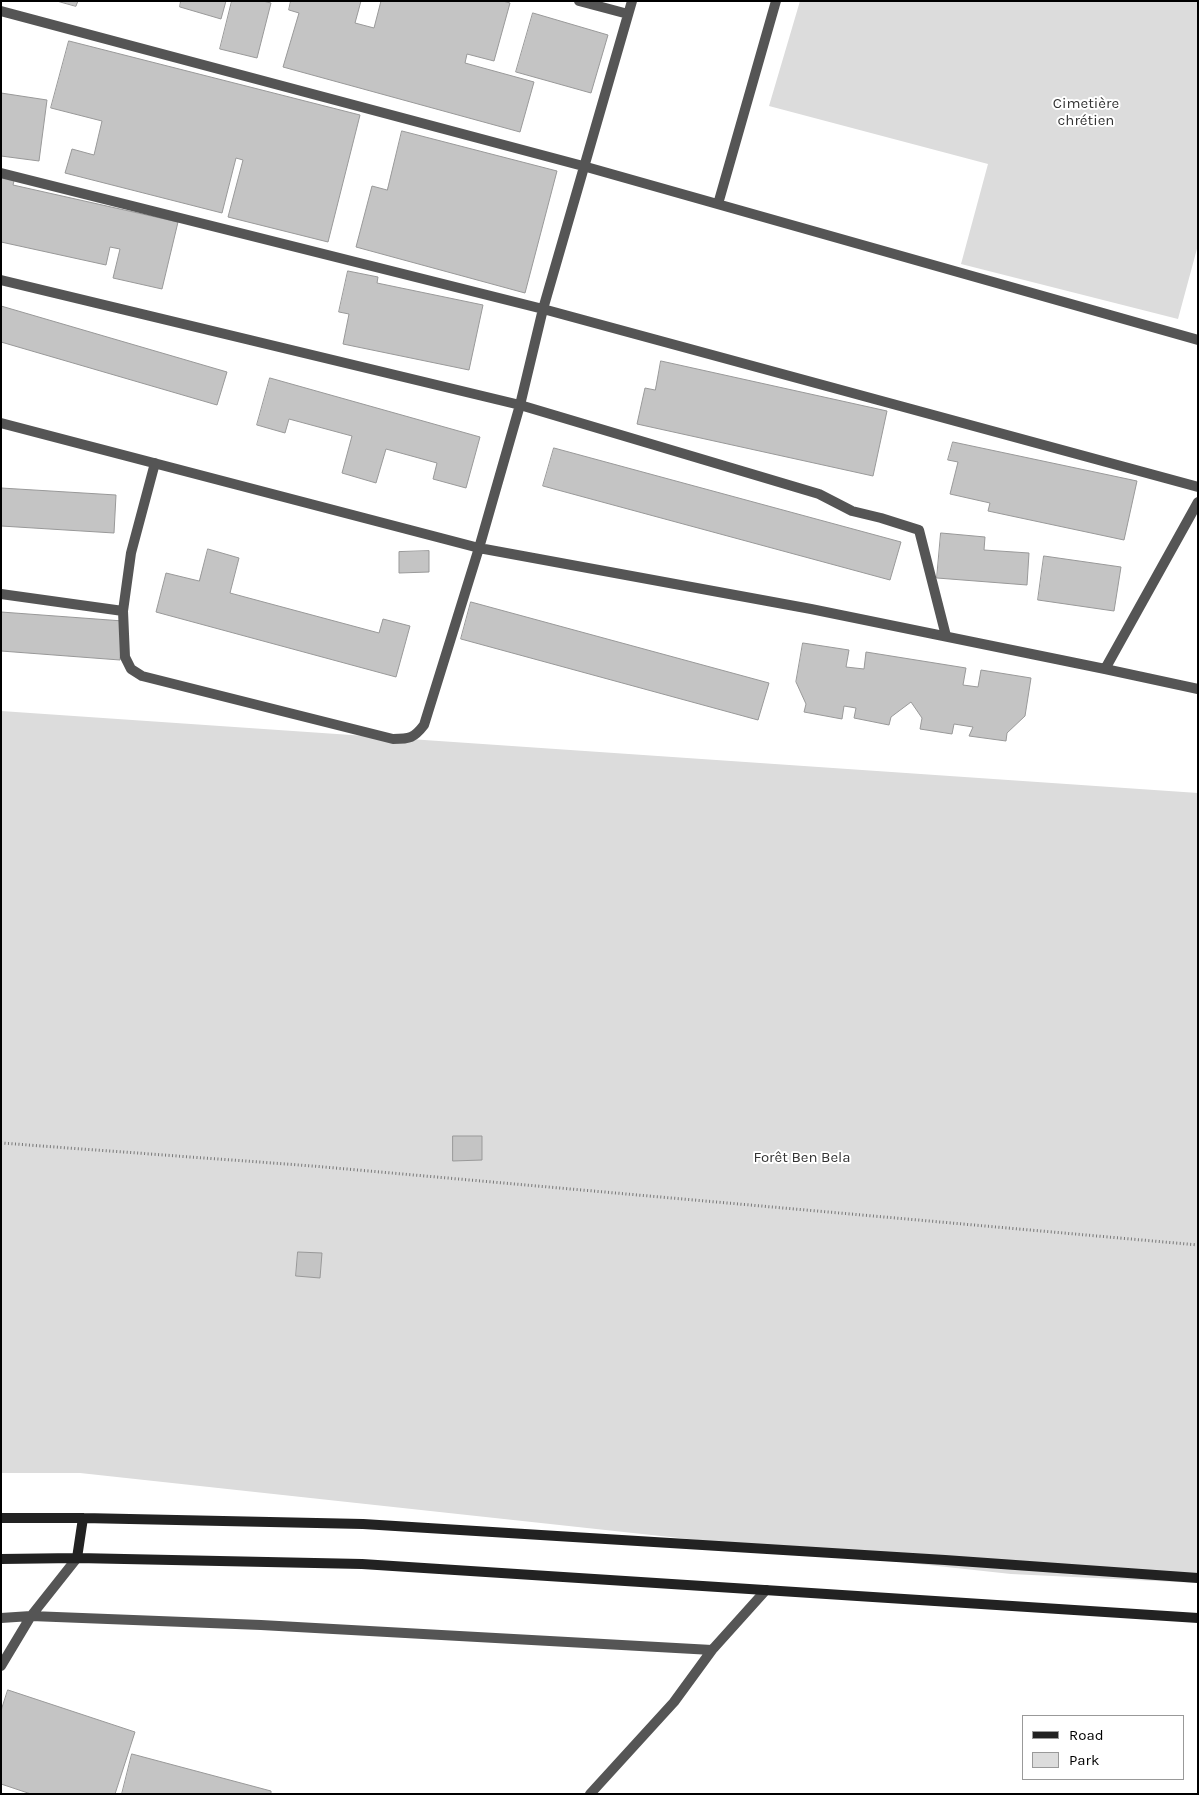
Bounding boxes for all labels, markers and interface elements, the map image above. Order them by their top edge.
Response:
park label: Cimetière chrétien [1053,95,1119,130]
park label: Forêt Ben Bela [753,1149,851,1167]
legend [1022,1715,1184,1780]
text: Road [1069,1726,1104,1744]
text: Park [1069,1751,1099,1769]

